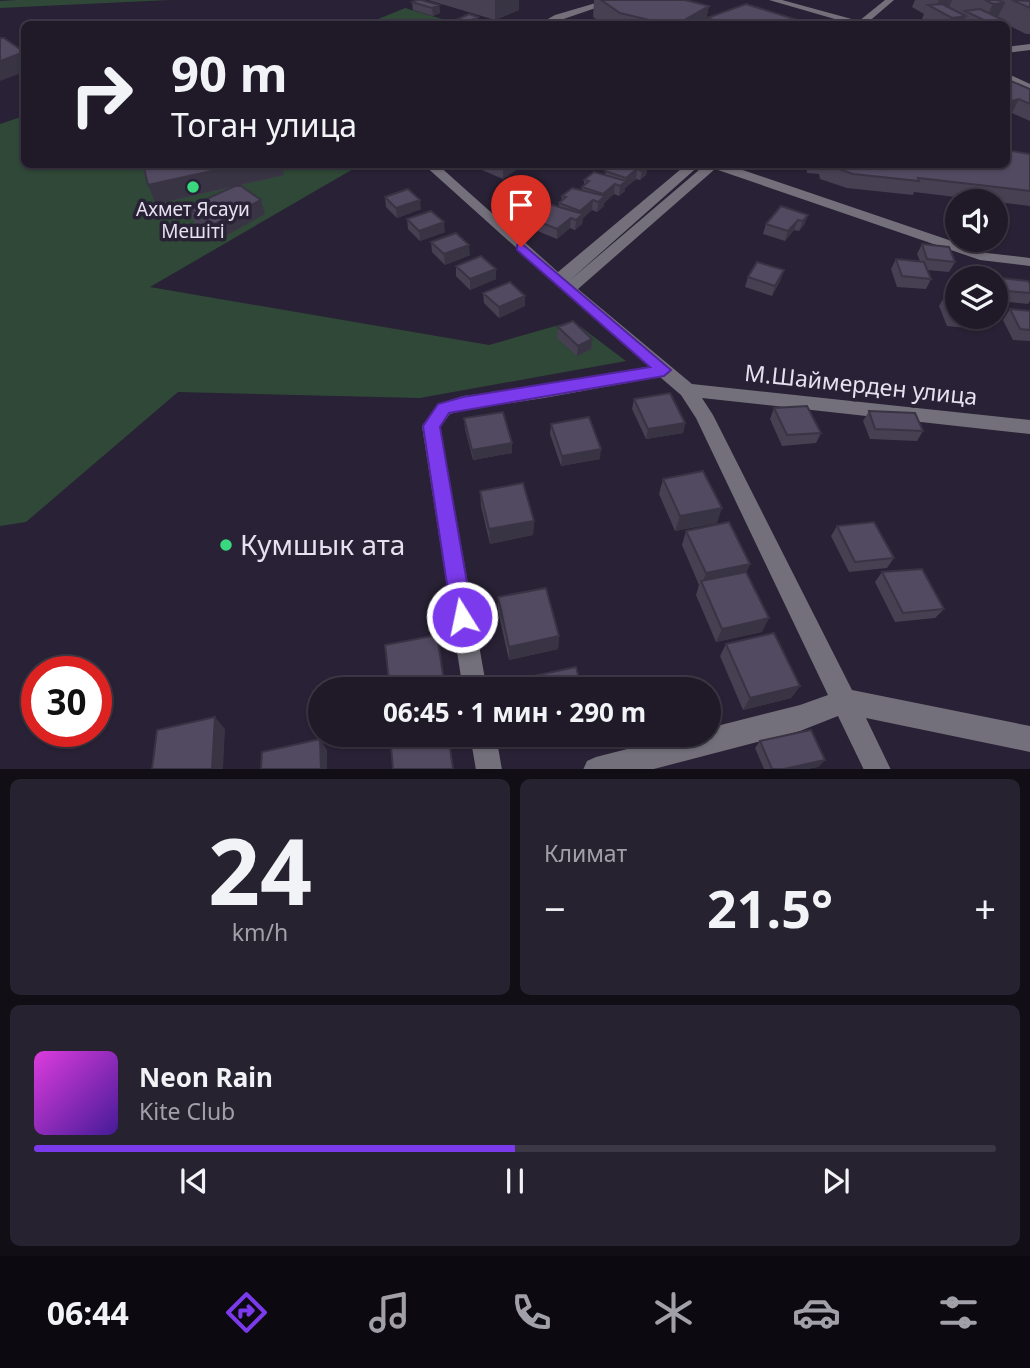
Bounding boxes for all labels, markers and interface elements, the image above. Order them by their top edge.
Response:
text: 90 m [171,40,288,106]
icon: right [56,49,147,140]
text: Тоган улица [171,103,357,146]
pin [491,175,551,247]
marker: Ахмет Ясауи Мешіті [185,179,201,195]
icon: arrive [502,186,540,224]
map controls [945,189,1008,329]
button: sound [945,189,1008,252]
place label: Ахмет Ясауи Мешіті [136,196,250,244]
button: layers [945,266,1008,329]
street label: М.Шаймерден улица [743,356,979,412]
place label: Кумшык ата [240,525,405,563]
marker: Кумшык ата [218,537,234,553]
position arrow [425,580,499,654]
speed limit sign: 30 [21,656,112,747]
text: 06:45 · 1 мин · 290 m [383,694,646,730]
text: 24 [208,808,312,932]
text: Климат [544,837,627,869]
text: 21.5° [707,872,833,943]
text: − [544,882,566,934]
text: + [974,882,996,934]
text: km/h [232,916,288,948]
text: Neon Rain [139,1059,273,1095]
text: Kite Club [139,1095,235,1127]
icon: previous [175,1162,213,1200]
icon: pause [496,1162,534,1200]
icon: next [817,1162,855,1200]
icon: directions [222,1288,271,1337]
icon: music [365,1288,414,1337]
icon: phone [507,1288,556,1337]
icon: climate [649,1288,698,1337]
icon: car [792,1288,841,1337]
icon: filters [934,1288,983,1337]
text: 06:44 [47,1291,129,1334]

